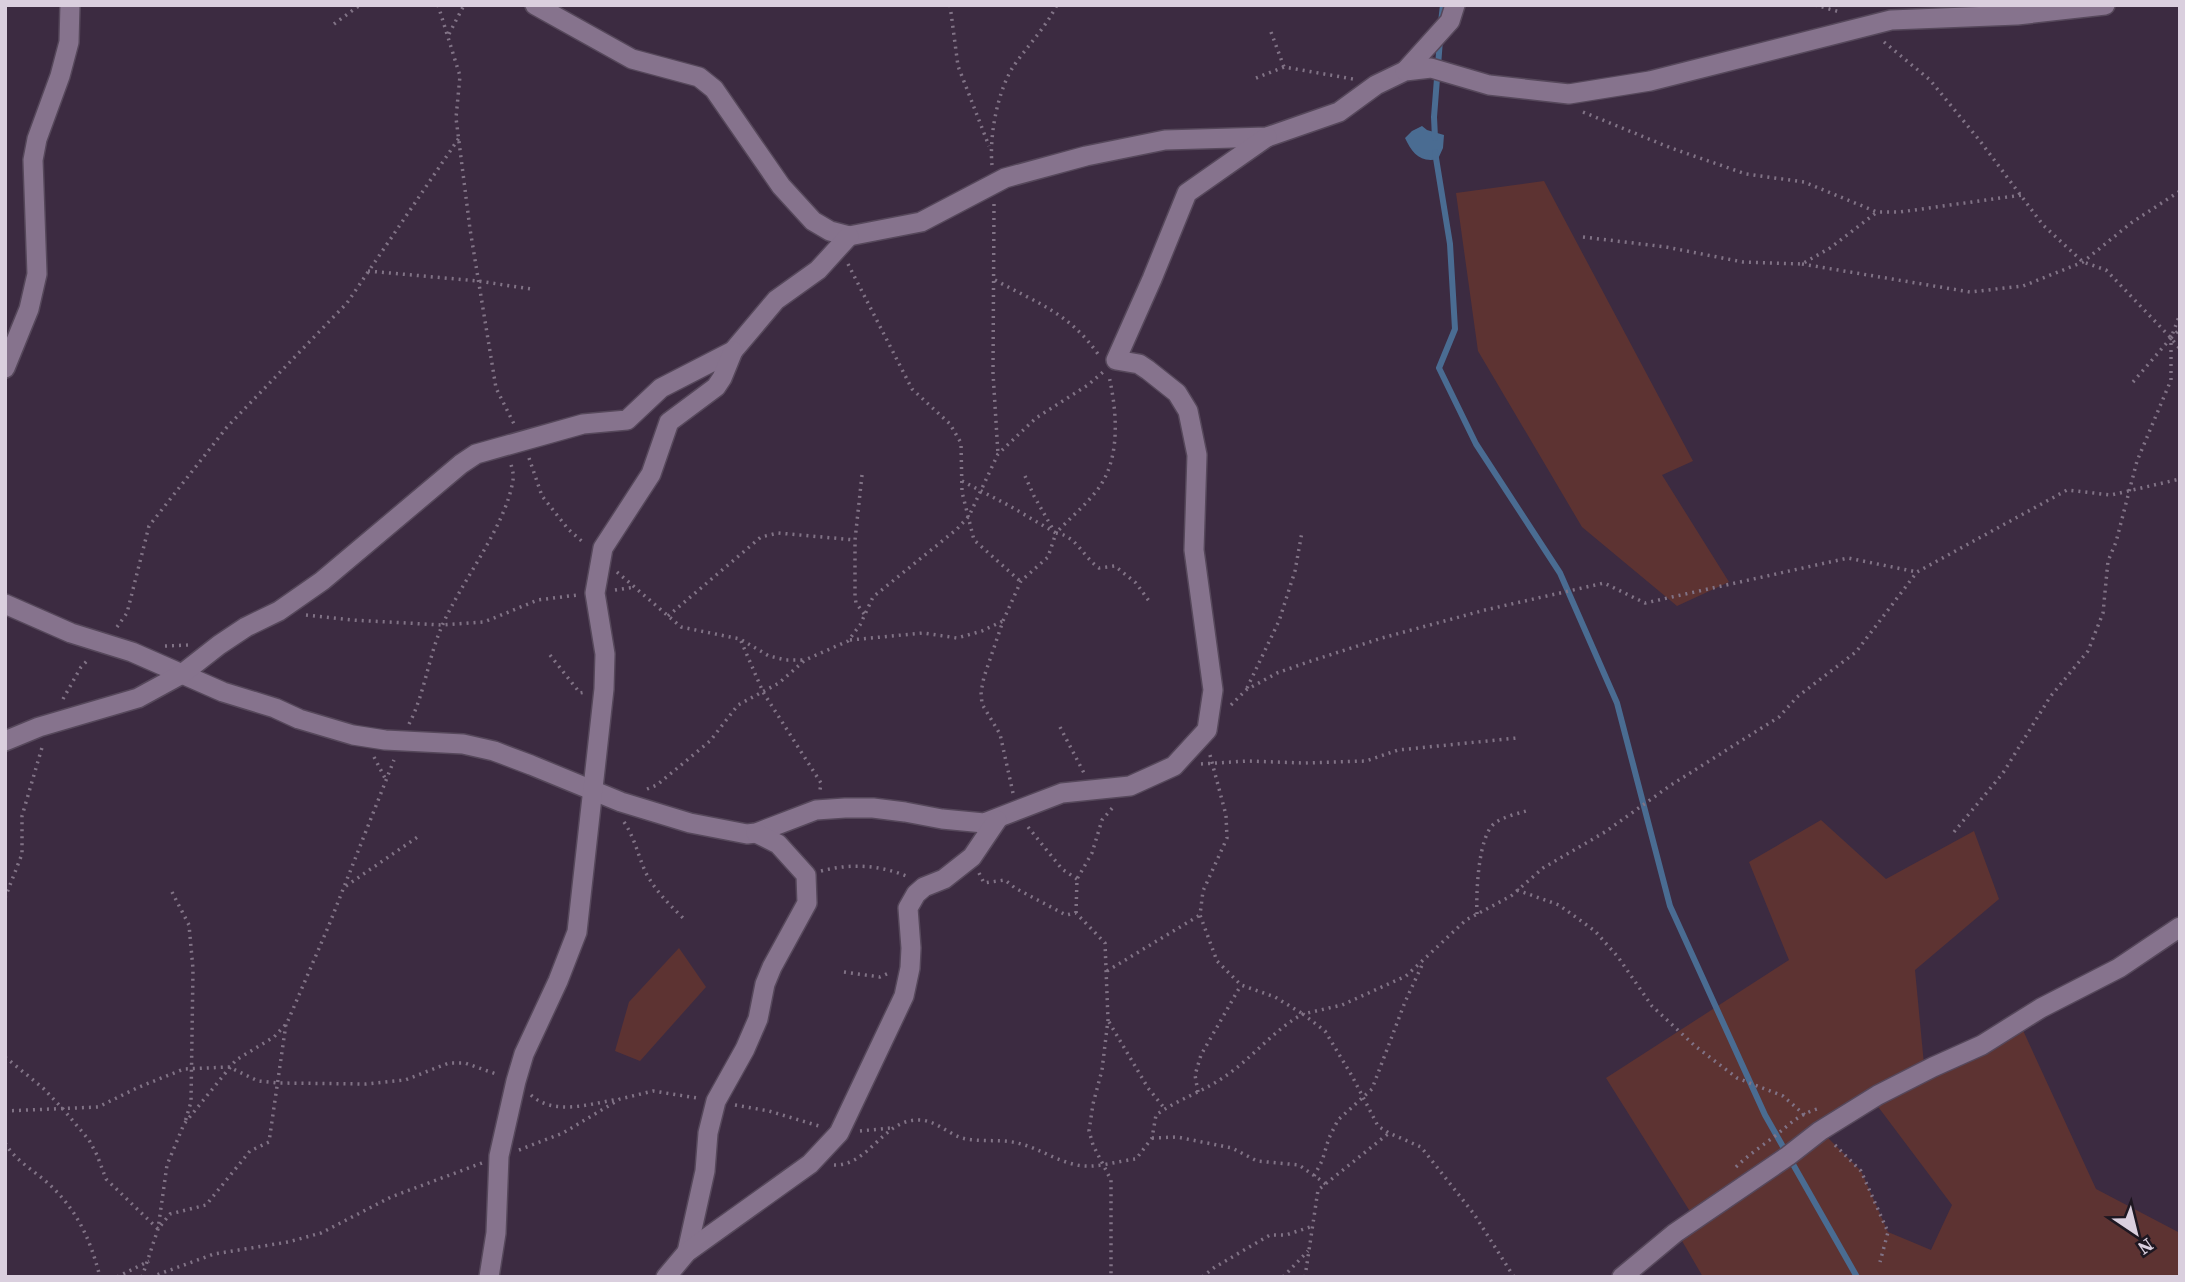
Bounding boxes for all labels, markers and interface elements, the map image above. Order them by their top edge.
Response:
north arrow [2101,1198,2171,1268]
text: N [2132,1232,2159,1262]

